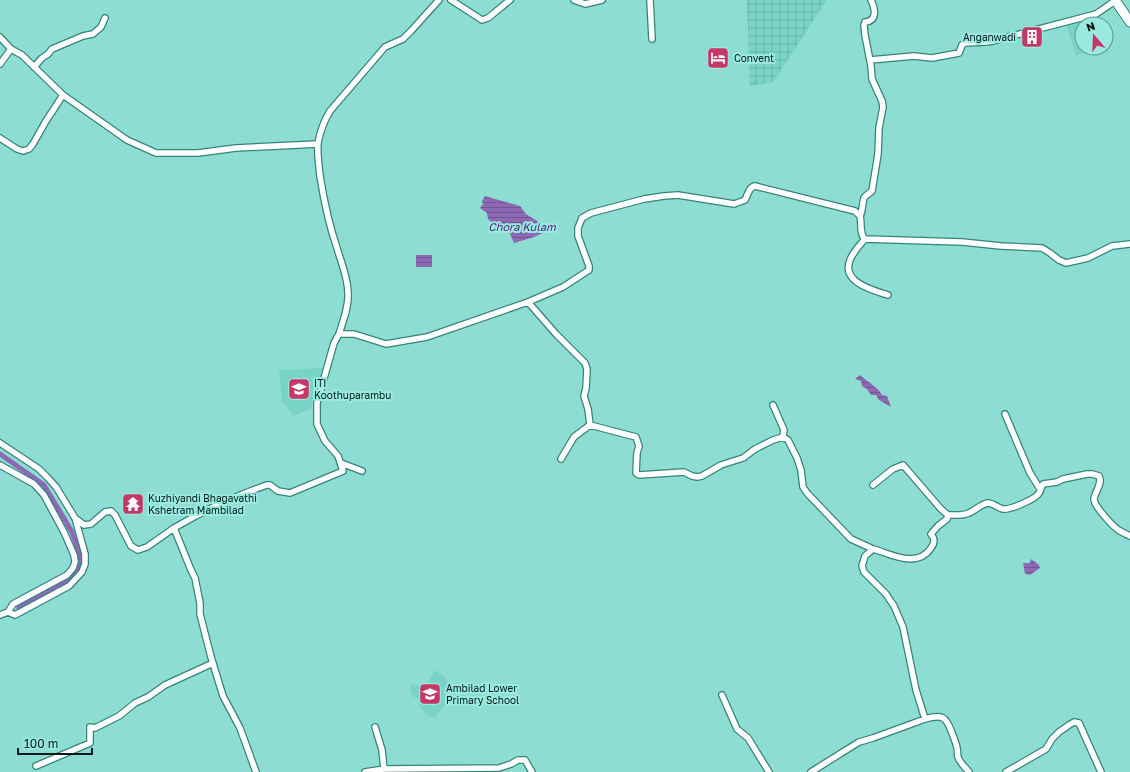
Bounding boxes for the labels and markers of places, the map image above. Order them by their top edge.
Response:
building icon: Anganwadi [1019,24,1045,50]
place label: Anganwadi [963,31,1016,43]
hotel icon: Convent [705,45,731,71]
place label: Convent [734,52,774,64]
school or university icon: ITI Koothuparambu [286,376,312,402]
place label: ITI Koothuparambu [314,377,391,401]
temple icon: Kuzhiyandi Bhagavathi Kshetram Mambilad [120,491,146,517]
place label: Kuzhiyandi Bhagavathi Kshetram Mambilad [148,492,257,516]
school or university icon: Ambilad Lower Primary School [417,681,443,707]
place label: Ambilad Lower Primary School [446,682,519,706]

